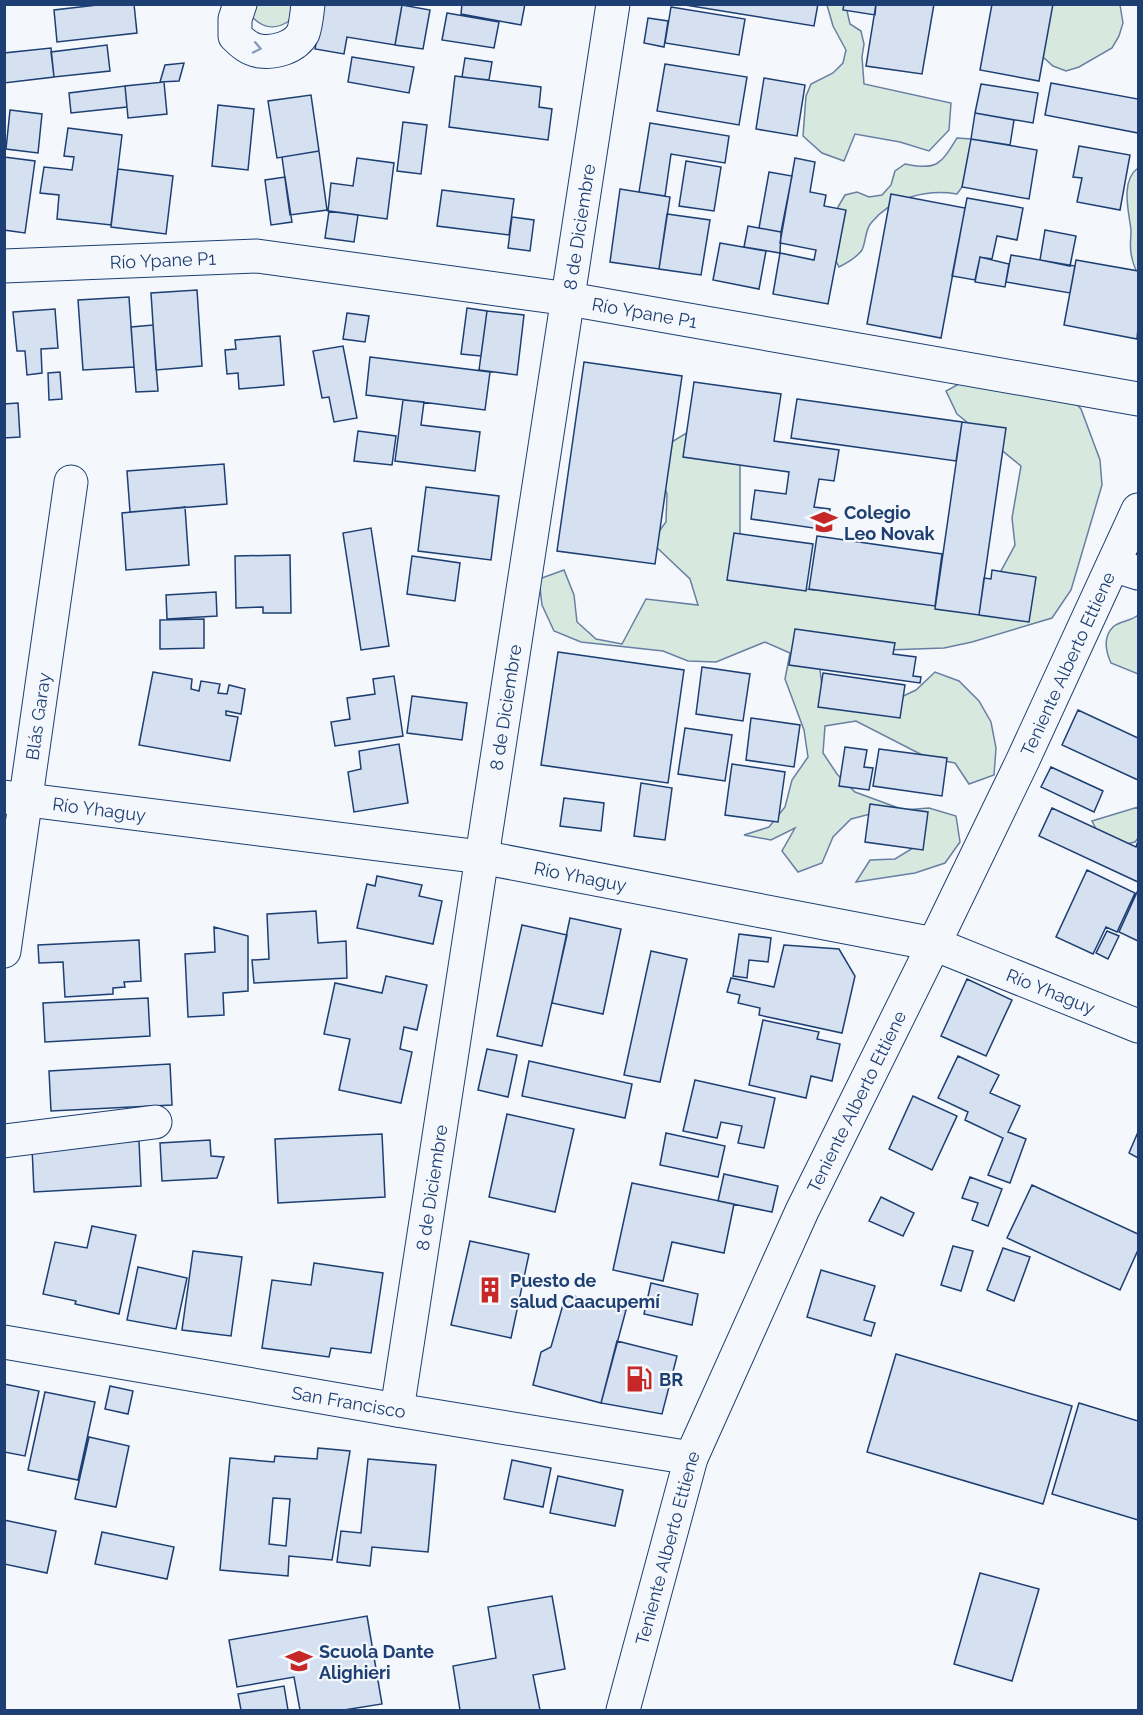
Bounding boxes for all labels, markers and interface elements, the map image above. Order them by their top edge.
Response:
one-way arrow [252,41,262,54]
street label: 8 de Diciembre [559,162,599,291]
street label: Río Ypane P1 [109,247,217,272]
street label: Río Ypane P1 [591,293,699,332]
place label: Colegio Leo Novak [844,502,936,544]
school or university icon: Colegio Leo Novak [809,507,839,537]
street label: Teniente Alberto Ettiene [1016,568,1119,759]
street label: 8 de Diciembre [485,642,525,772]
street label: Blás Garay [21,671,54,762]
street label: Río Yhaguy [51,793,147,825]
street label: Río Yhaguy [532,857,629,895]
street label: Río Yhaguy [1003,964,1099,1018]
street label: Teniente Alberto Ettiene [802,1007,910,1196]
street label: 8 de Diciembre [411,1123,451,1252]
place label: Puesto de salud Caacupemí [510,1270,660,1312]
building icon: Puesto de salud Caacupemí [475,1275,505,1305]
fuel station icon: BR [624,1364,654,1394]
place label: BR [659,1369,683,1390]
street label: San Francisco [290,1381,408,1422]
street label: Teniente Alberto Ettiene [631,1447,704,1647]
place label: Scuola Dante Alighieri [319,1641,434,1683]
school or university icon: Scuola Dante Alighieri [284,1646,314,1676]

